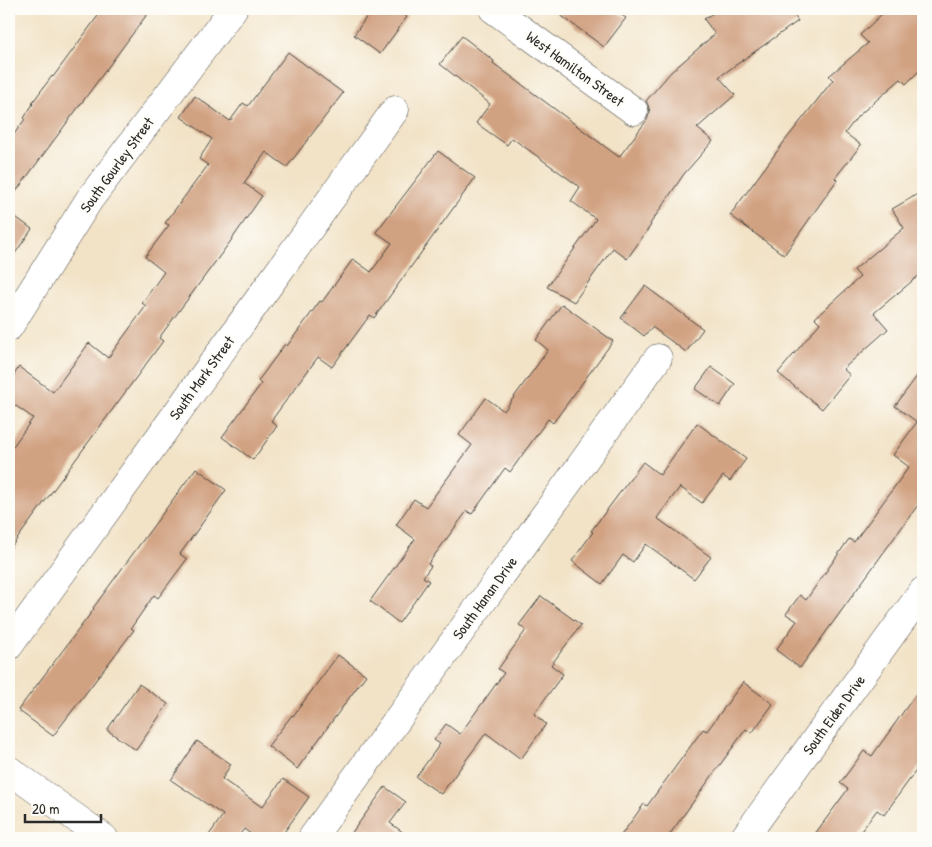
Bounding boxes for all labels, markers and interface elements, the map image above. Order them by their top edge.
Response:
street label: West Hamilton Street [522,26,629,112]
street label: South Gourley Street [75,112,159,217]
street label: South Mark Street [164,331,240,424]
street label: South Hanan Drive [447,552,522,643]
street label: South Eiden Drive [797,670,870,759]
scale bar [25,792,101,824]
text: 20 m [32,798,59,819]

